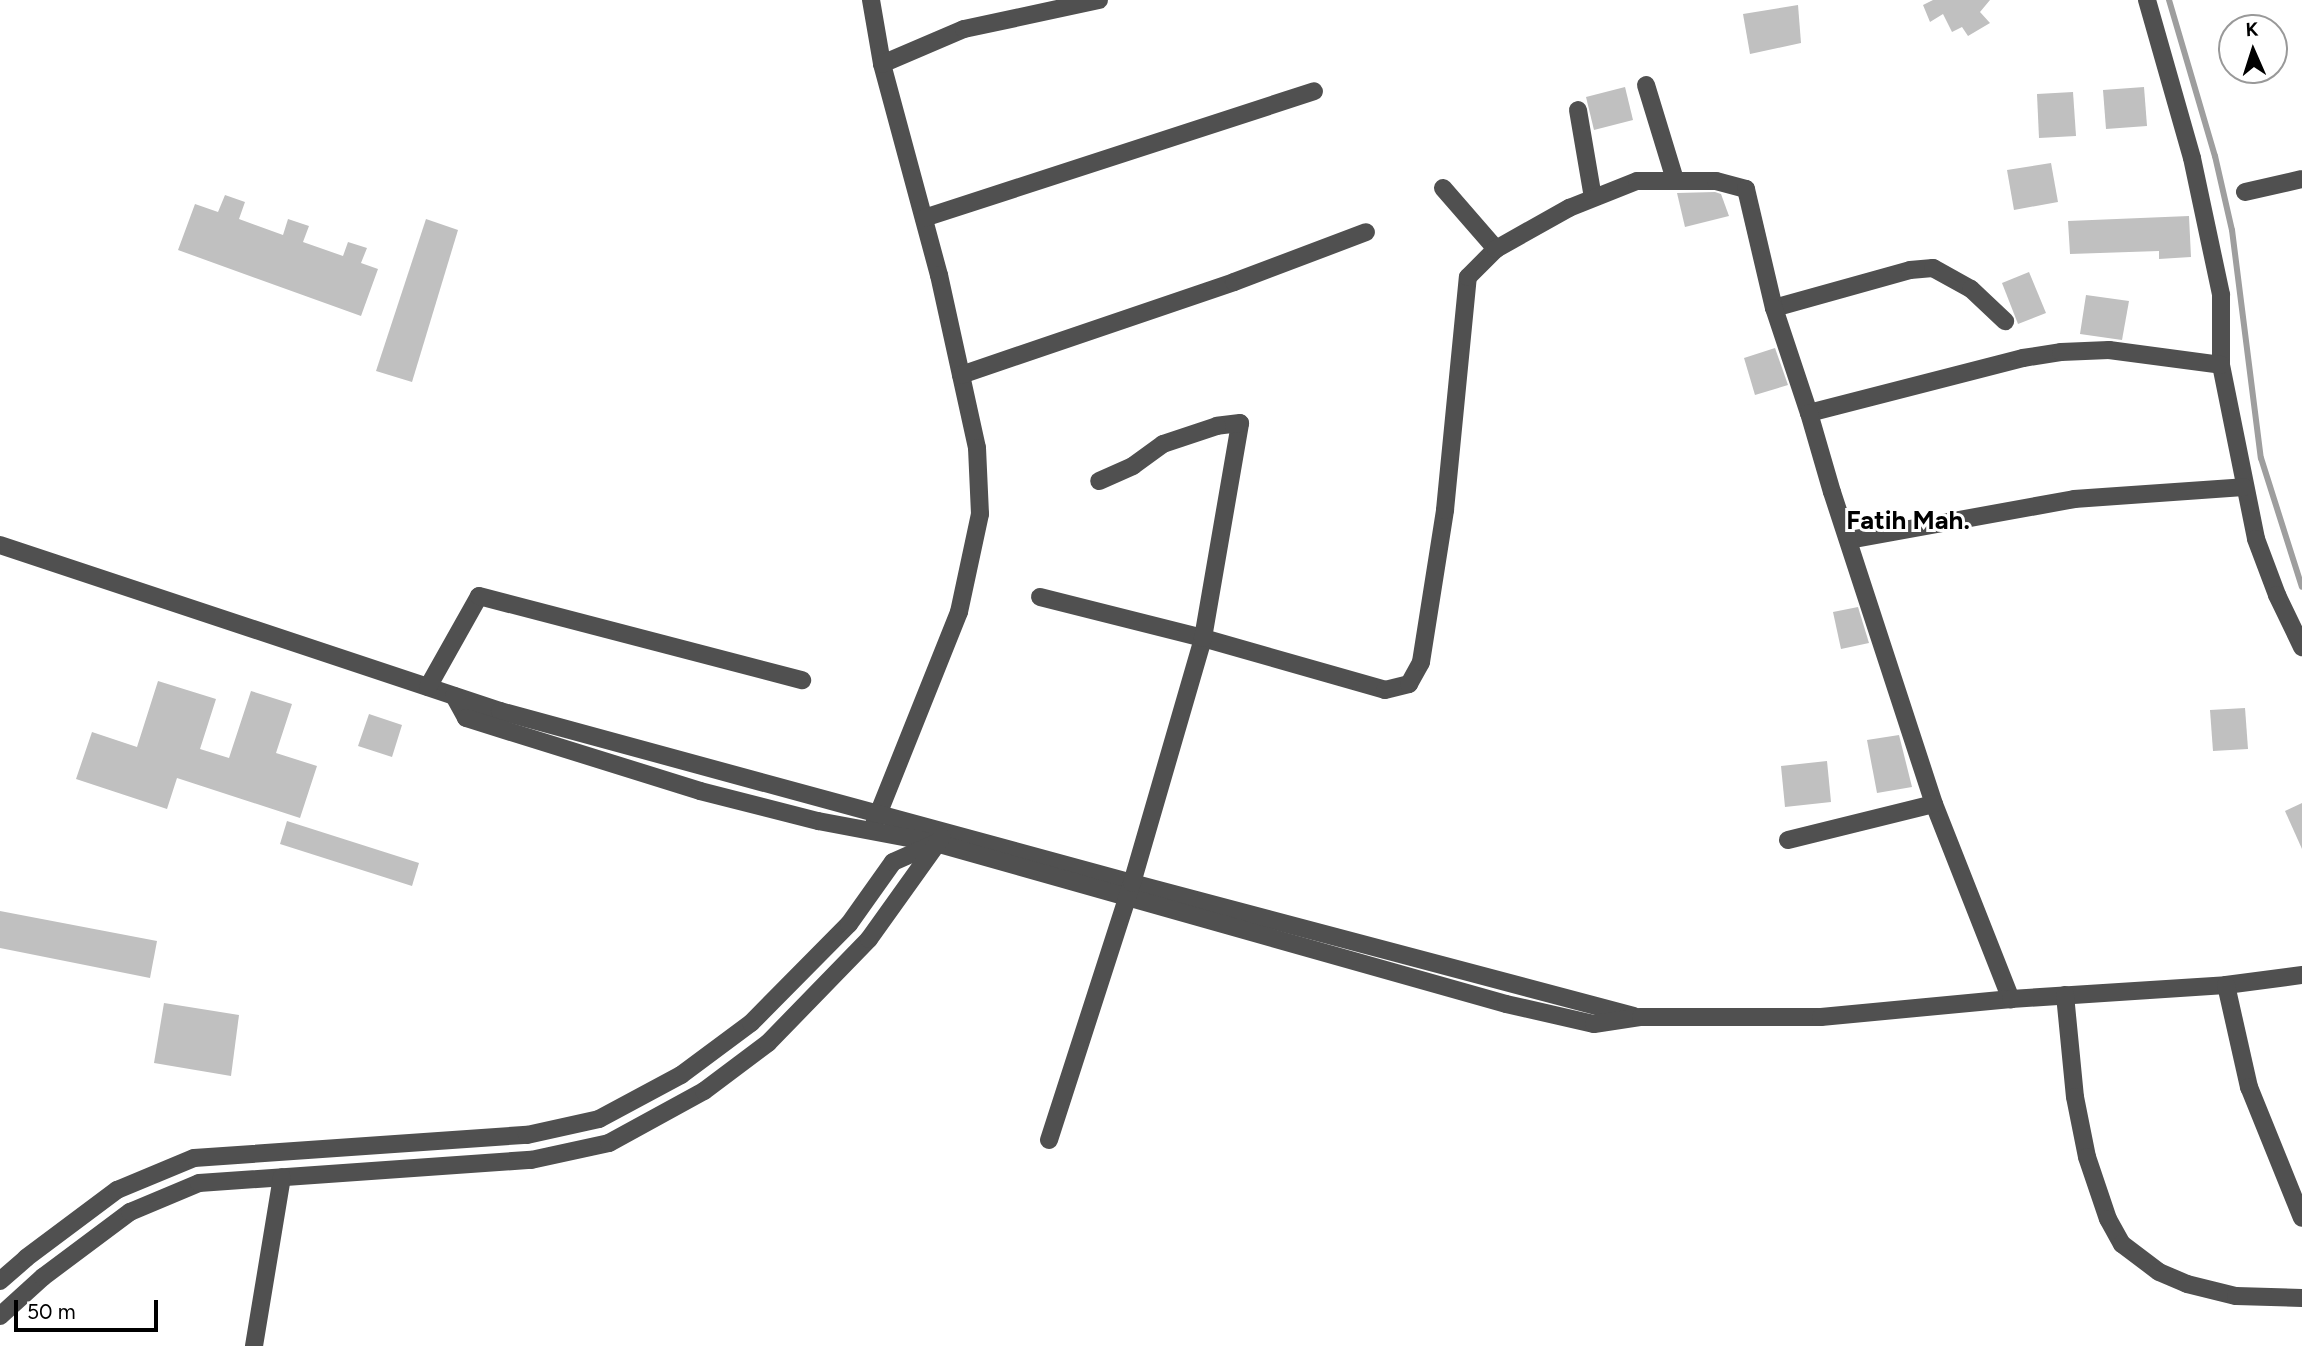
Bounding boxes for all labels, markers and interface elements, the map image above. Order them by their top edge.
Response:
north arrow [2218,14,2288,84]
text: K [2245,18,2259,41]
district label: Fatih Mah. [1846,505,1970,537]
scale bar [18,1286,161,1330]
text: 50 m [27,1299,76,1324]

